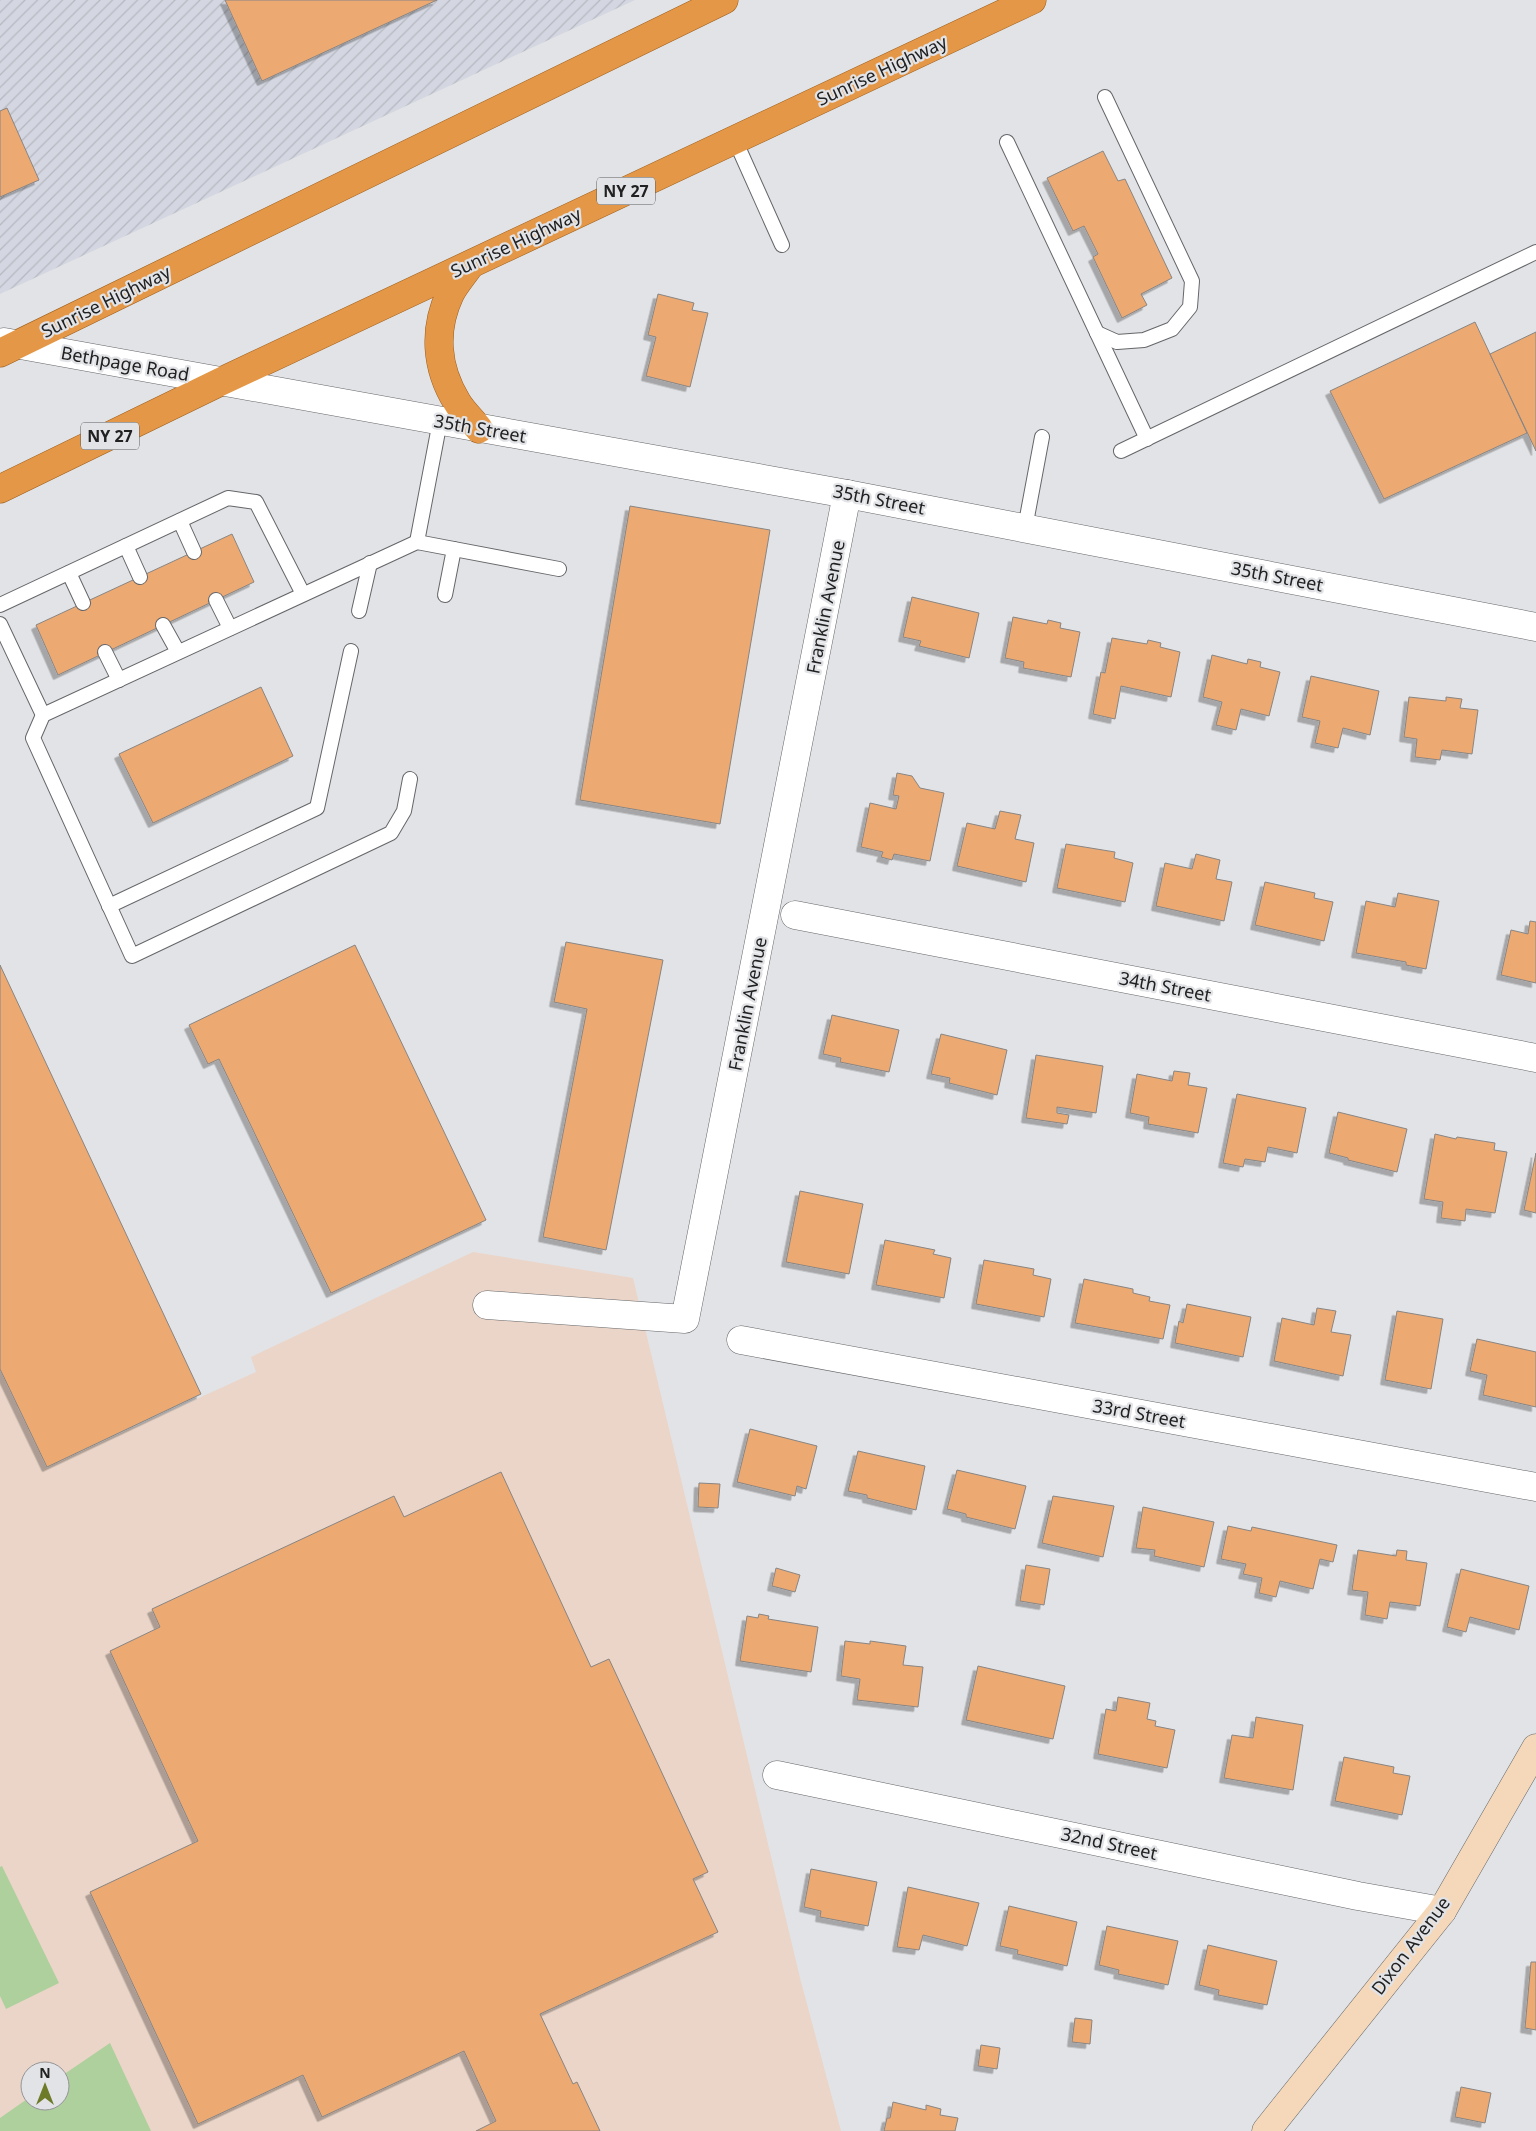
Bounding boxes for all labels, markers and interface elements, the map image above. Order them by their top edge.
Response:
street label: Sunrise Highway [812,29,951,111]
road number: NY 27 [597,178,655,205]
street label: Sunrise Highway [446,201,585,283]
street label: Sunrise Highway [37,259,175,343]
street label: Bethpage Road [59,340,191,386]
street label: 35th Street [432,408,529,448]
road number: NY 27 [81,422,139,450]
street label: 35th Street [831,478,928,520]
street label: Franklin Avenue [800,538,850,676]
street label: 35th Street [1229,555,1326,597]
street label: Franklin Avenue [722,935,772,1073]
street label: 34th Street [1117,965,1214,1007]
street label: 33rd Street [1091,1393,1188,1433]
street label: 32nd Street [1059,1821,1160,1865]
street label: Dixon Avenue [1365,1892,1455,1999]
north arrow [20,2061,70,2111]
text: N [39,2063,51,2082]

